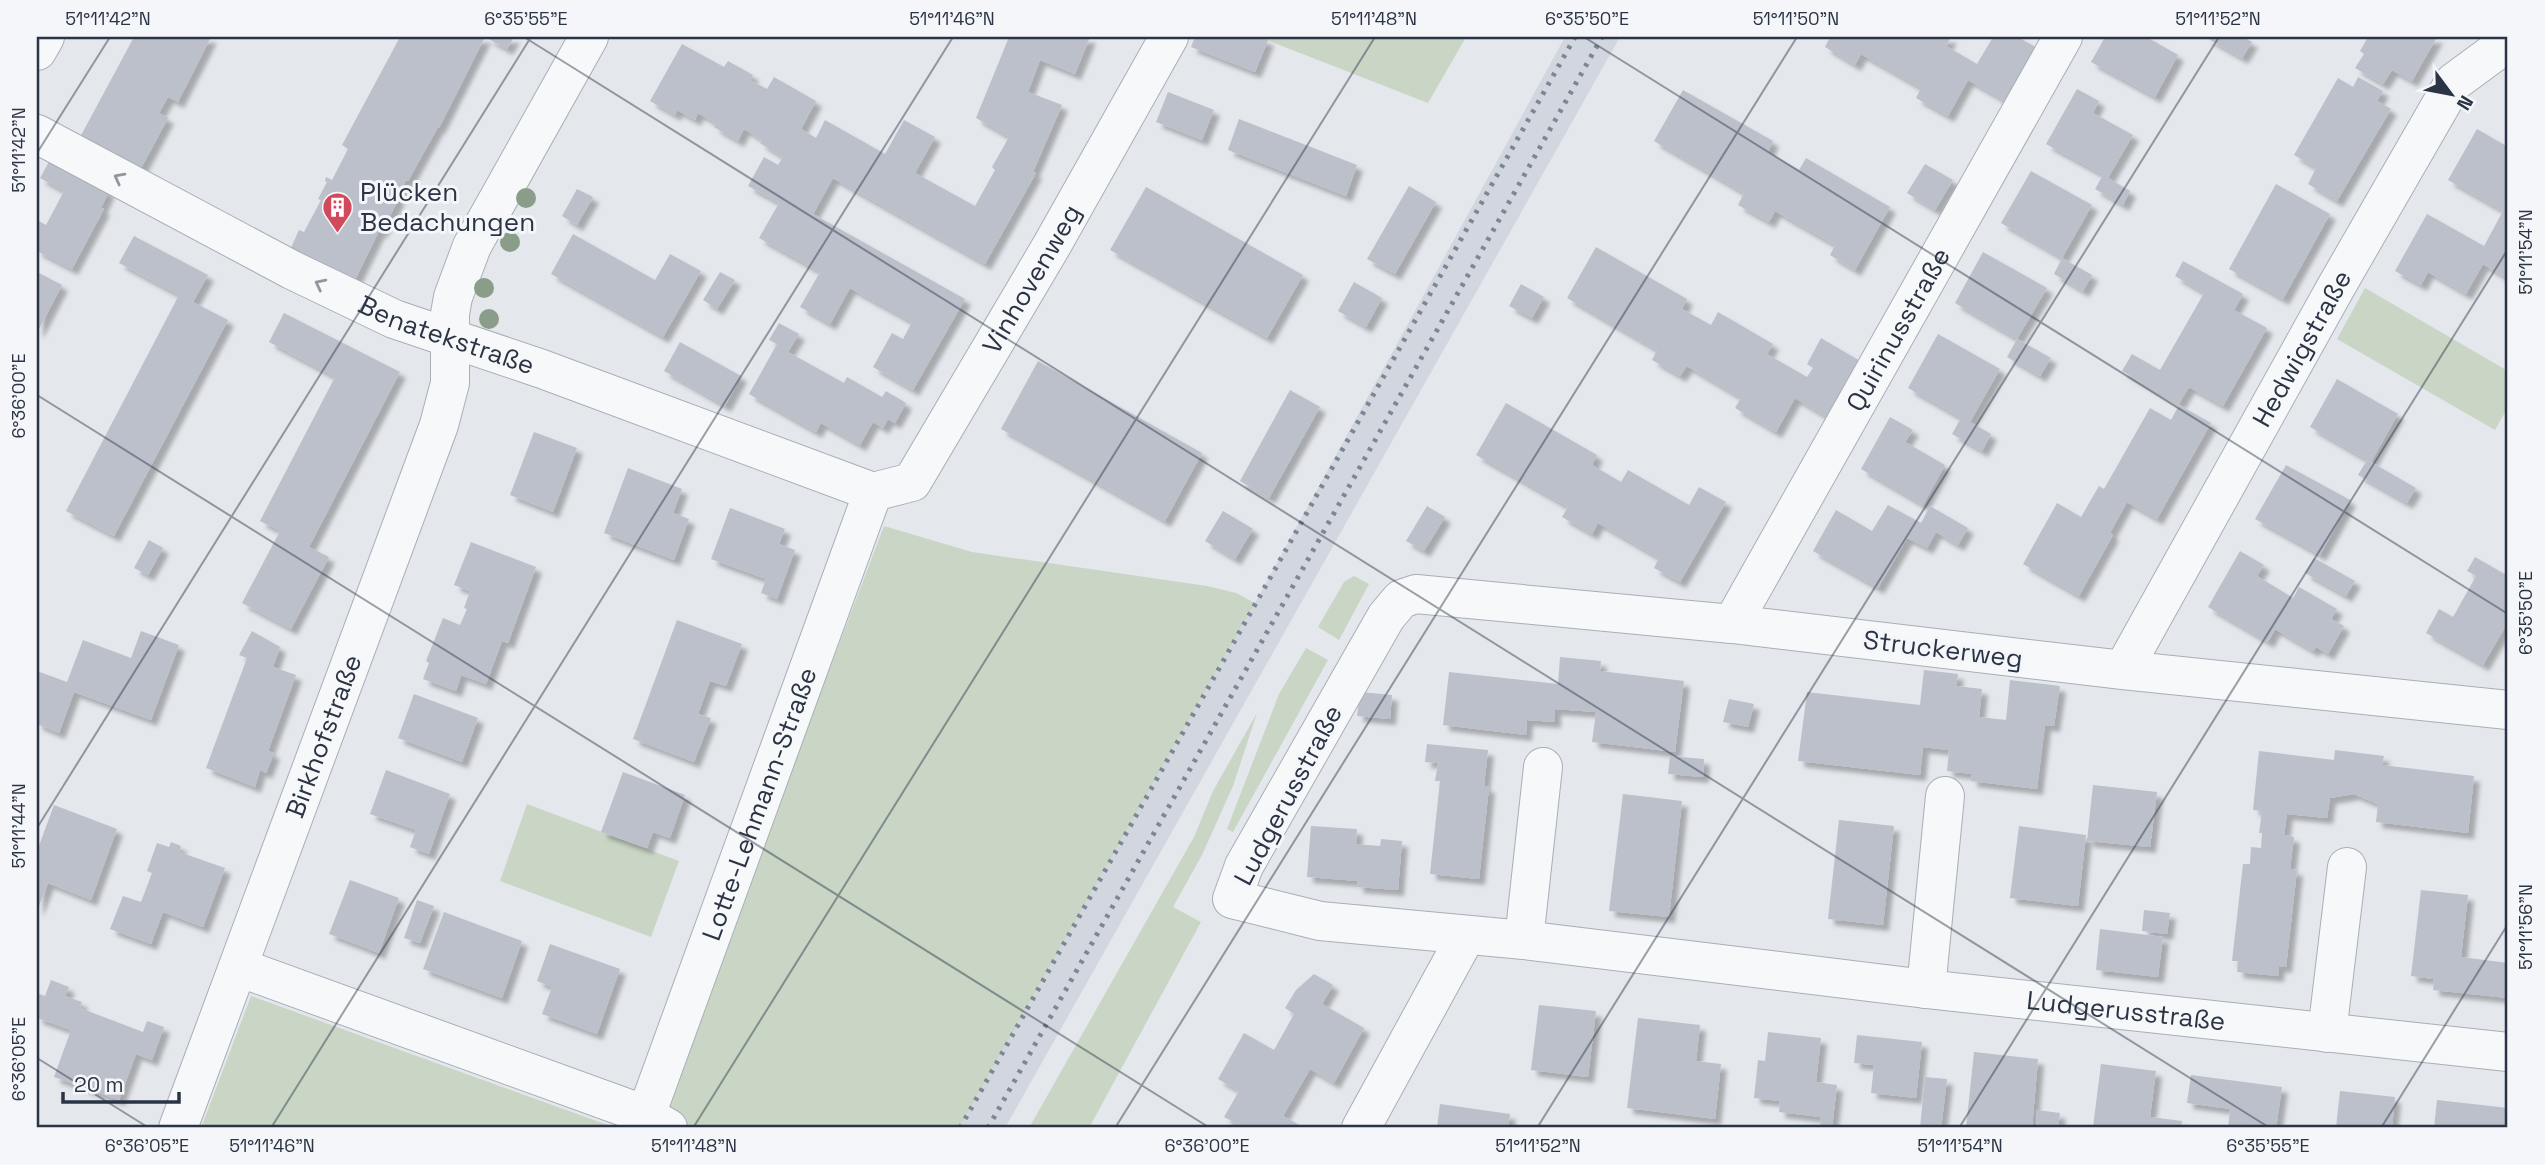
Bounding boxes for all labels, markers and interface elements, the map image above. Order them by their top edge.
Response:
text: 51°11'42"N [65,7,151,30]
text: 6°35'55"E [484,7,568,30]
text: 51°11'46"N [909,7,995,30]
text: 51°11'48"N [1331,7,1417,30]
text: 6°35'50"E [1545,7,1629,30]
text: 51°11'50"N [1753,7,1839,30]
text: 51°11'52"N [2175,7,2261,30]
north arrow [2416,60,2486,130]
text: N [2451,91,2479,115]
text: 51°11'42"N [7,107,30,193]
one-way arrow [114,172,127,186]
place label: Plücken Bedachungen [360,175,535,239]
building icon: Plücken Bedachungen [320,190,354,234]
street label: Vinhovenweg [975,198,1088,360]
text: 51°11'54"N [2514,209,2537,295]
street label: Quirinusstraße [1838,242,1958,417]
street label: Hedwigstraße [2245,264,2359,433]
one-way arrow [315,278,328,292]
street label: Benatekstraße [353,287,539,382]
text: 6°36'00"E [7,353,30,439]
text: 6°35'50"E [2514,571,2537,655]
street label: Struckerweg [1861,622,2025,676]
street label: Birkhofstraße [278,650,369,822]
street label: Lotte-Lehmann-Straße [694,663,825,945]
street label: Ludgerusstraße [1226,699,1350,891]
text: 51°11'44"N [7,783,30,869]
text: 51°11'56"N [2514,884,2537,970]
street label: Ludgerusstraße [2025,983,2227,1038]
text: 6°36'05"E [7,1017,30,1101]
scale bar [63,1060,178,1104]
text: 20 m [74,1071,124,1098]
text: 6°36'05"E [105,1134,189,1157]
text: 51°11'46"N [229,1134,315,1157]
text: 51°11'48"N [651,1134,737,1157]
text: 6°36'00"E [1164,1134,1250,1157]
text: 51°11'52"N [1495,1134,1581,1157]
text: 51°11'54"N [1917,1134,2003,1157]
text: 6°35'55"E [2226,1134,2310,1157]

